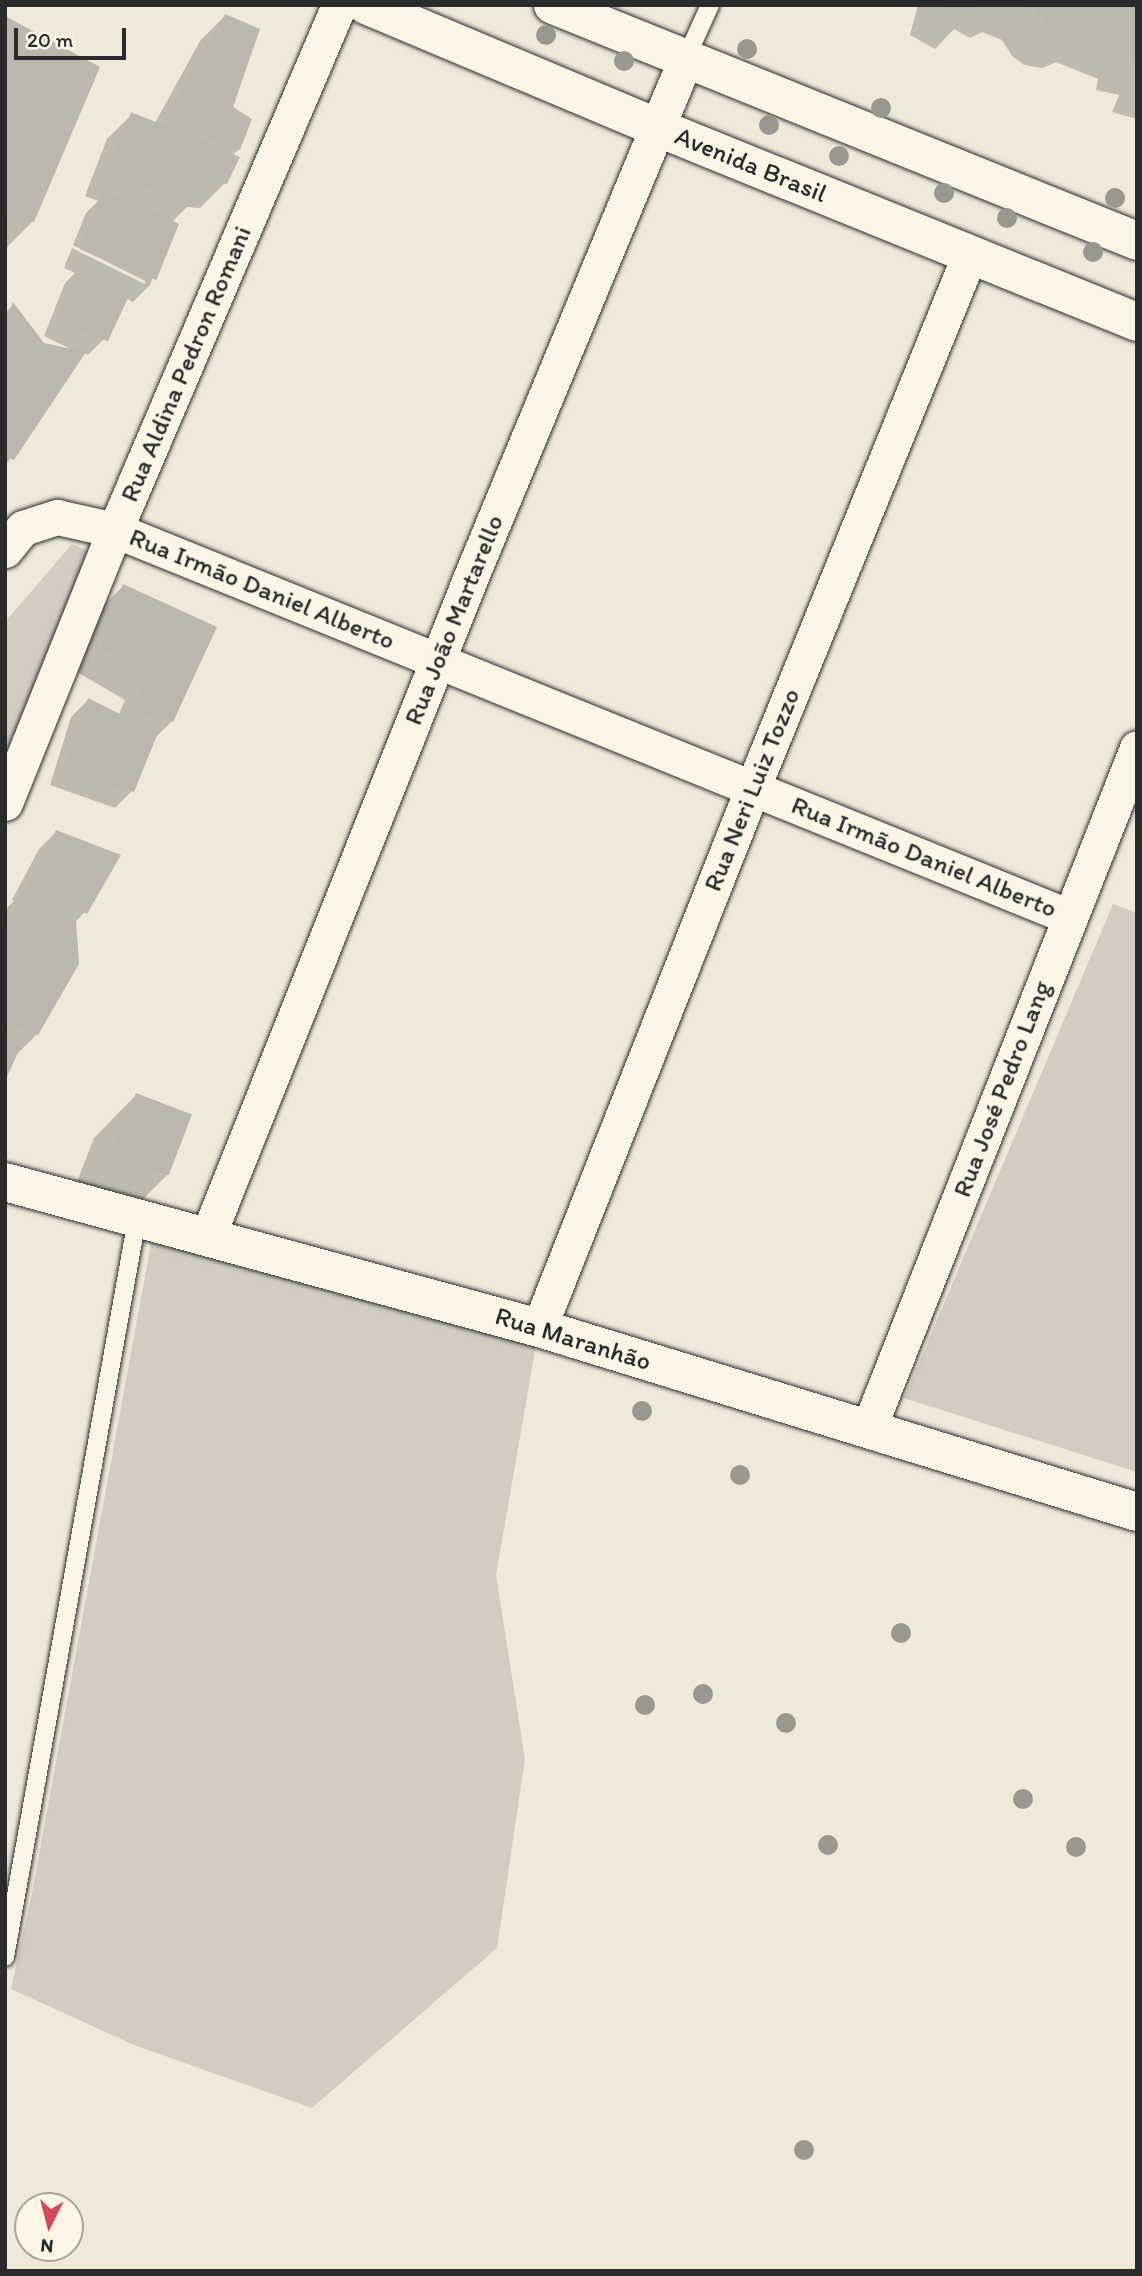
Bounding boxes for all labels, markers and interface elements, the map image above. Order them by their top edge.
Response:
scale bar [18,14,130,58]
text: 20 m [27,27,73,52]
street label: Avenida Brasil [671,120,831,210]
street label: Rua Aldina Pedron Romani [114,222,258,506]
street label: Rua João Martarello [397,510,511,730]
street label: Rua Irmão Daniel Alberto [125,521,399,657]
street label: Rua Neri Luiz Tozzo [697,684,807,896]
street label: Rua Irmão Daniel Alberto [787,789,1061,925]
street label: Rua José Pedro Lang [947,977,1057,1201]
street label: Rua Maranhão [492,1301,654,1377]
north arrow [14,2192,84,2262]
text: N [39,2234,55,2259]

